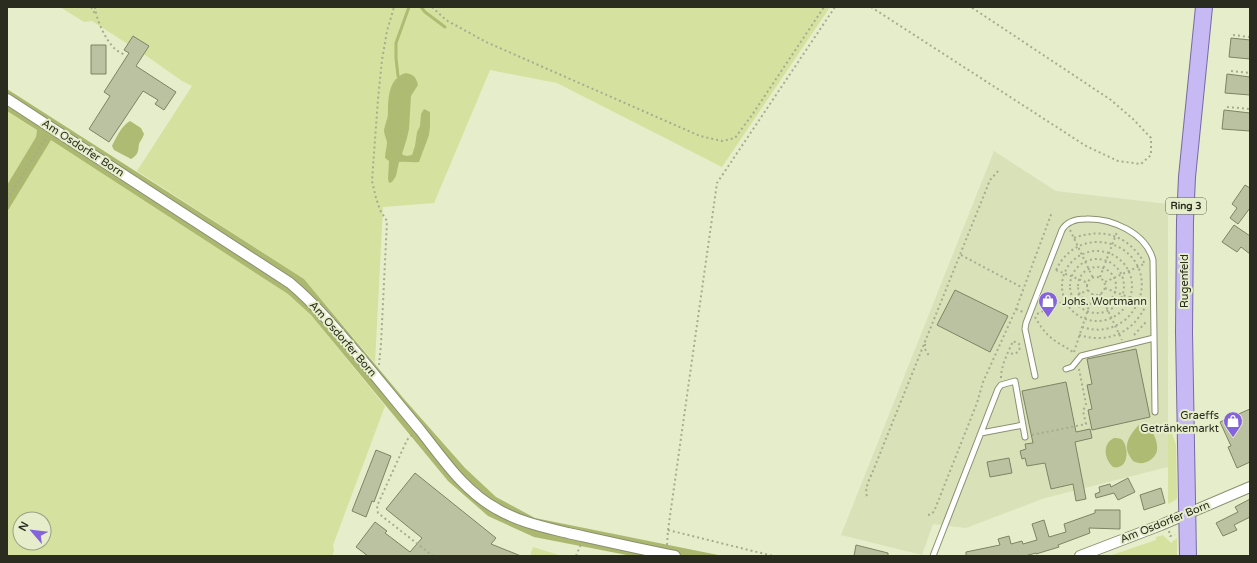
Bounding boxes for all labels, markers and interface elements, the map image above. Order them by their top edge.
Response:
street label: Am Osdorfer Born [39,117,127,179]
road number: Ring 3 [1166,198,1206,214]
street label: Rugenfeld [1178,254,1191,308]
shop icon: Johs. Wortmann [1037,290,1059,318]
place label: Johs. Wortmann [1062,295,1147,308]
street label: Am Osdorfer Born [307,299,379,379]
place label: Graeffs Getränkemarkt [1140,409,1219,435]
shop icon: Graeffs Getränkemarkt [1222,410,1244,438]
street label: Am Osdorfer Born [1118,498,1212,546]
north arrow [12,511,52,551]
text: N [16,520,31,533]

